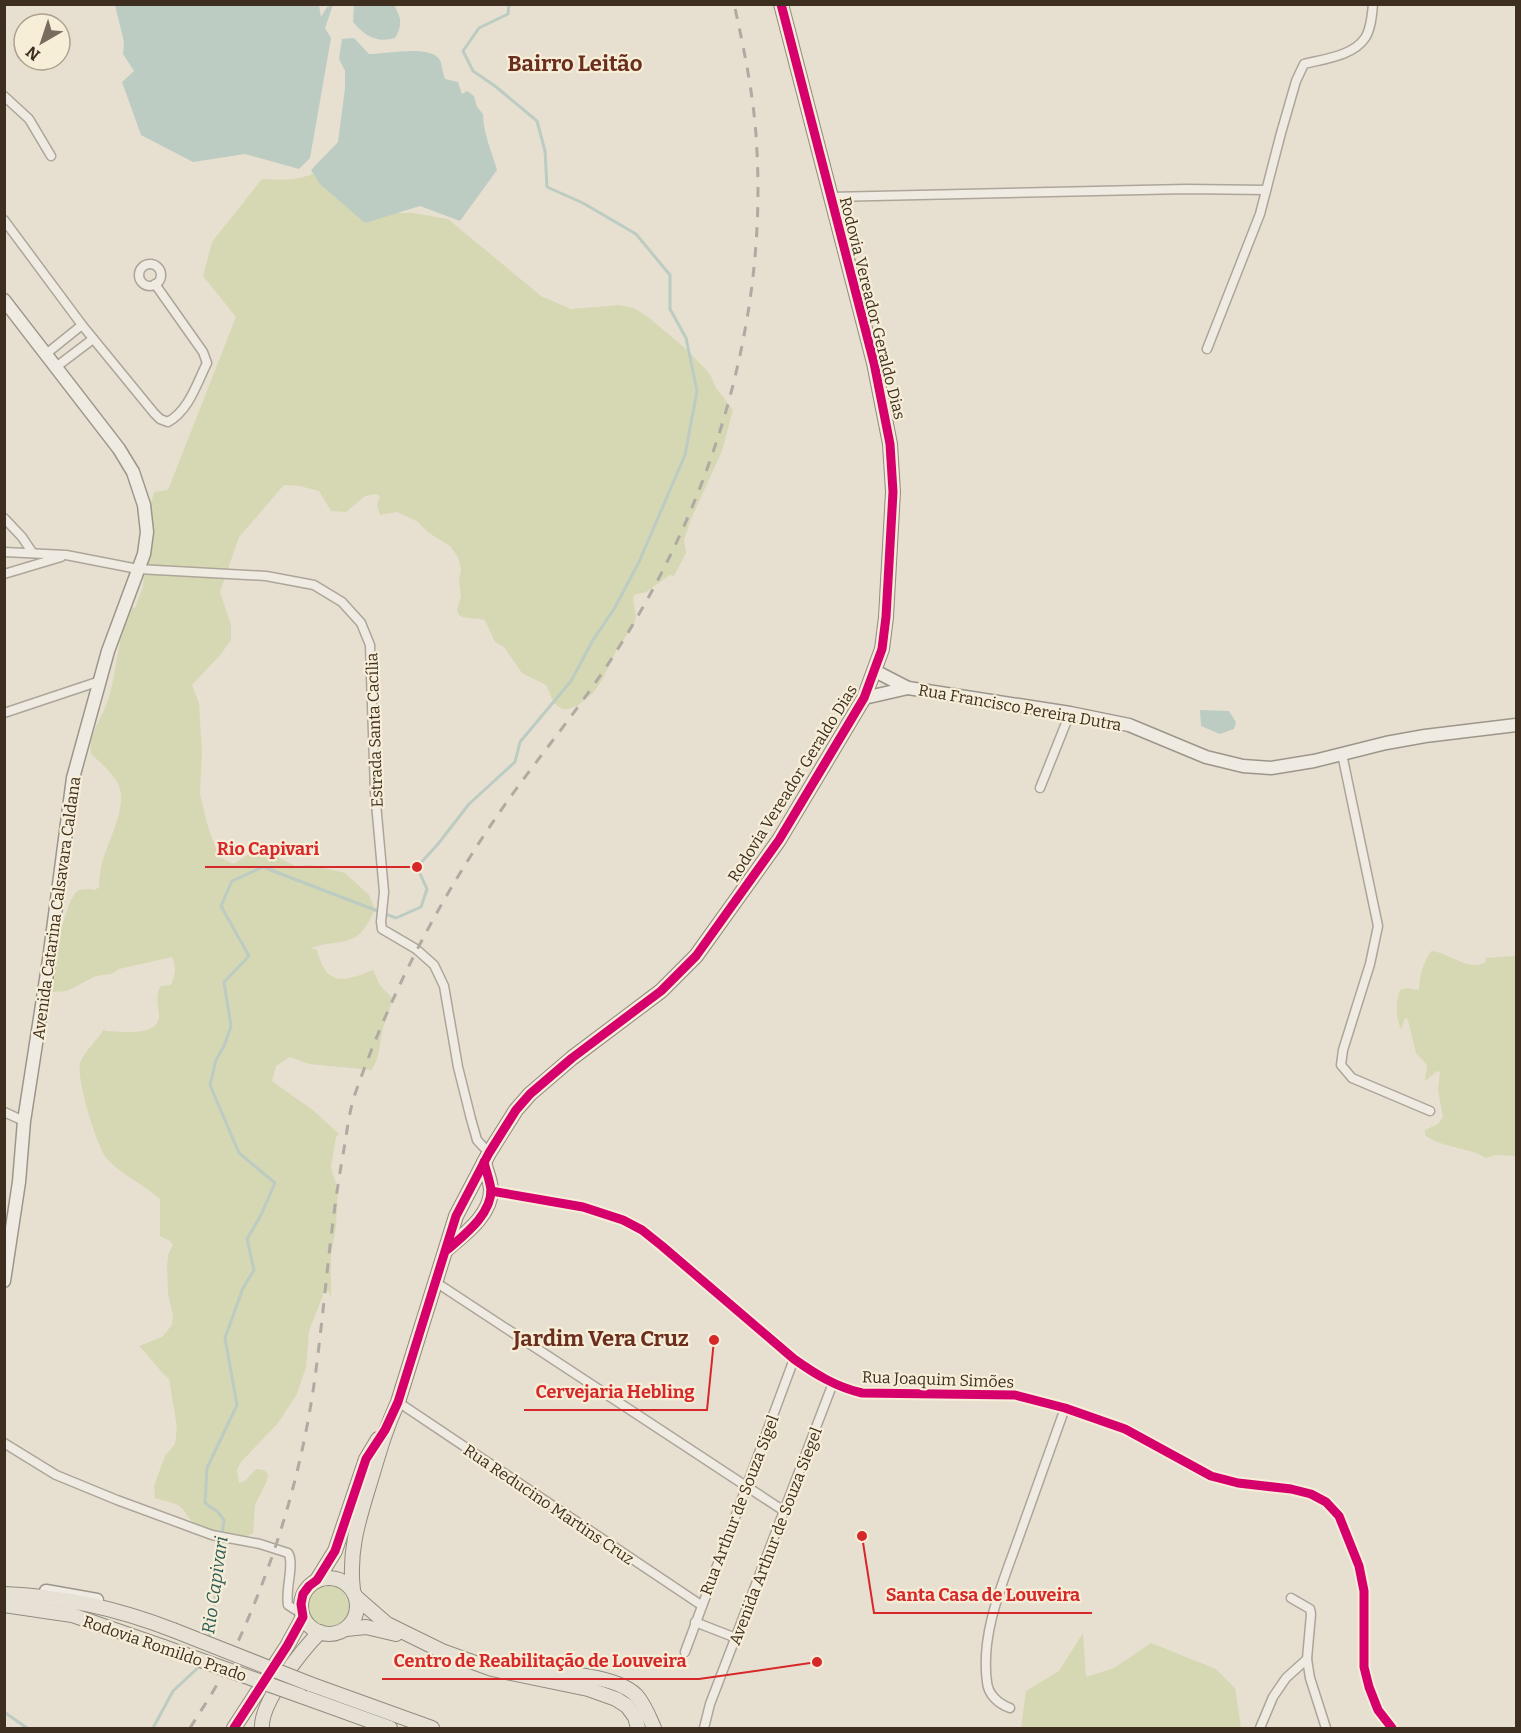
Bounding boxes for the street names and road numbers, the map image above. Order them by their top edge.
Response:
street label: Rodovia Vereador Geraldo Dias [836,195,909,421]
street label: Estrada Santa Cacília [362,652,387,808]
street label: Rua Francisco Pereira Dutra [917,680,1123,735]
street label: Rodovia Vereador Geraldo Dias [724,681,861,885]
street label: Avenida Catarina Calsavara Caldana [29,775,84,1041]
street label: Rua Joaquim Simões [862,1367,1014,1392]
street label: Rua Arthur de Souza Sigel [696,1412,783,1598]
street label: Avenida Arthur de Souza Siegel [725,1424,826,1648]
street label: Rua Reducino Martins Cruz [460,1440,638,1569]
street label: Rodovia Romildo Prado [80,1612,249,1685]

